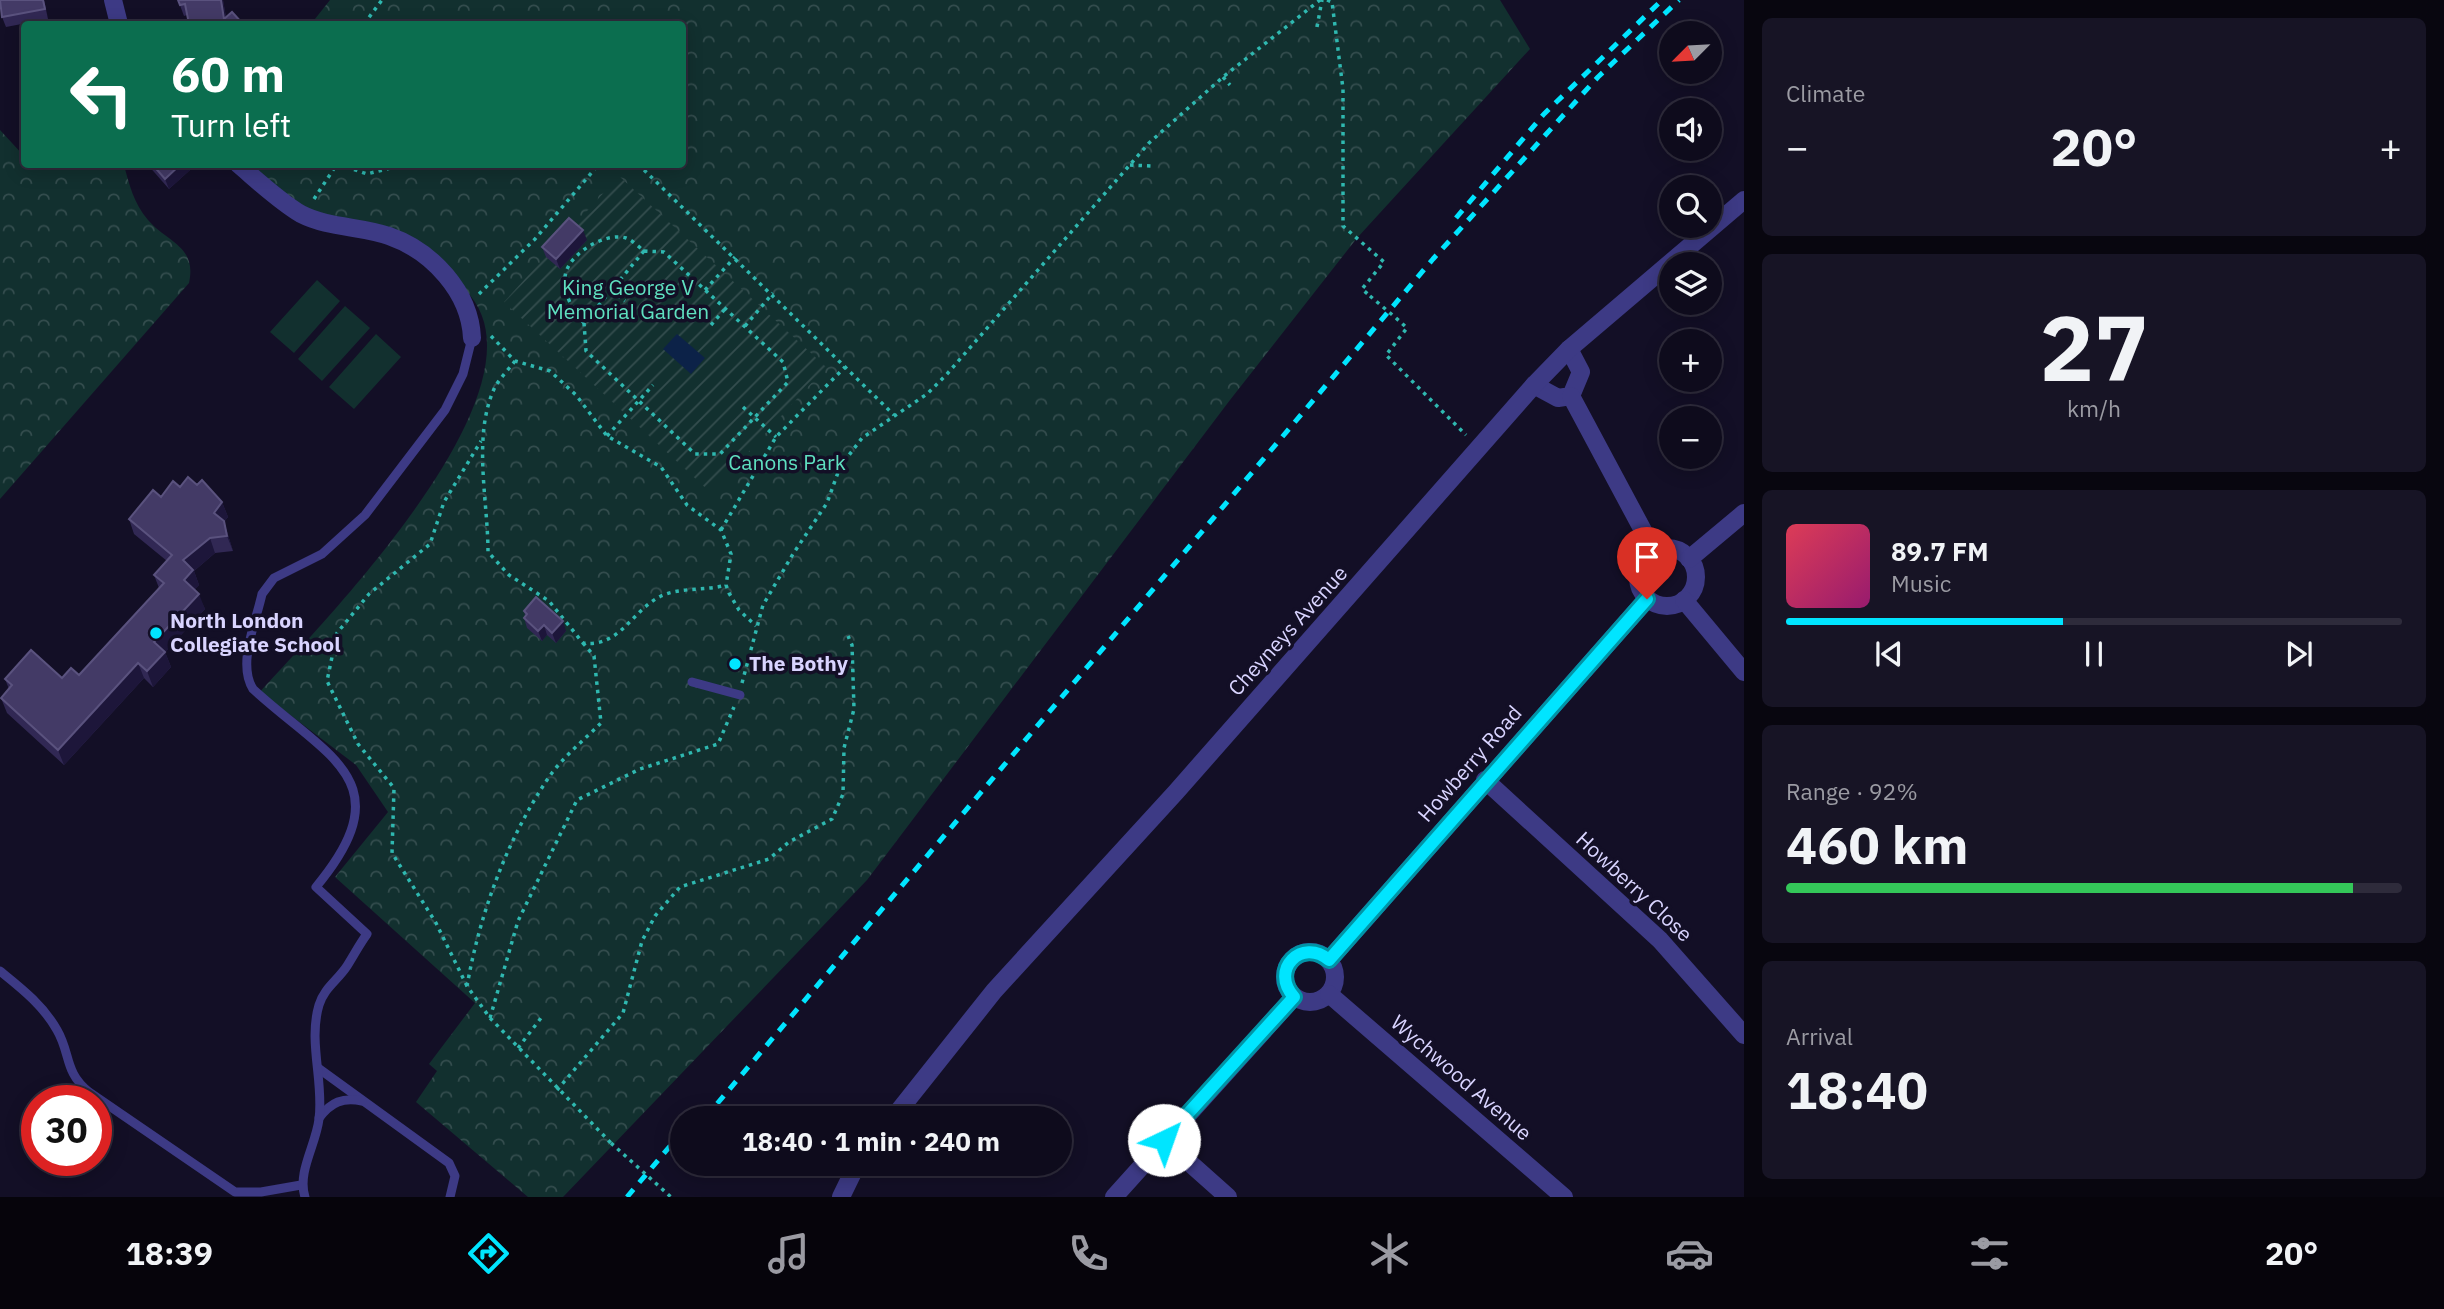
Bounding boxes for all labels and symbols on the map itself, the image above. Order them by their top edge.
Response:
north arrow [1659,21,1722,84]
park label: King George V Memorial Garden [547,273,709,325]
park label: Canons Park [728,448,846,476]
pin [1617,527,1677,599]
street label: Cheyneys Avenue [1221,559,1353,701]
place label: North London Collegiate School [170,606,341,658]
marker: North London Collegiate School [148,625,164,641]
place label: The Bothy [749,649,849,677]
marker: The Bothy [727,656,743,672]
street label: Howberry Road [1411,699,1528,828]
street label: Howberry Close [1570,825,1699,948]
street label: Wychwood Avenue [1385,1008,1538,1146]
speed limit sign: 30 [21,1085,112,1176]
position arrow [1127,1103,1201,1177]

